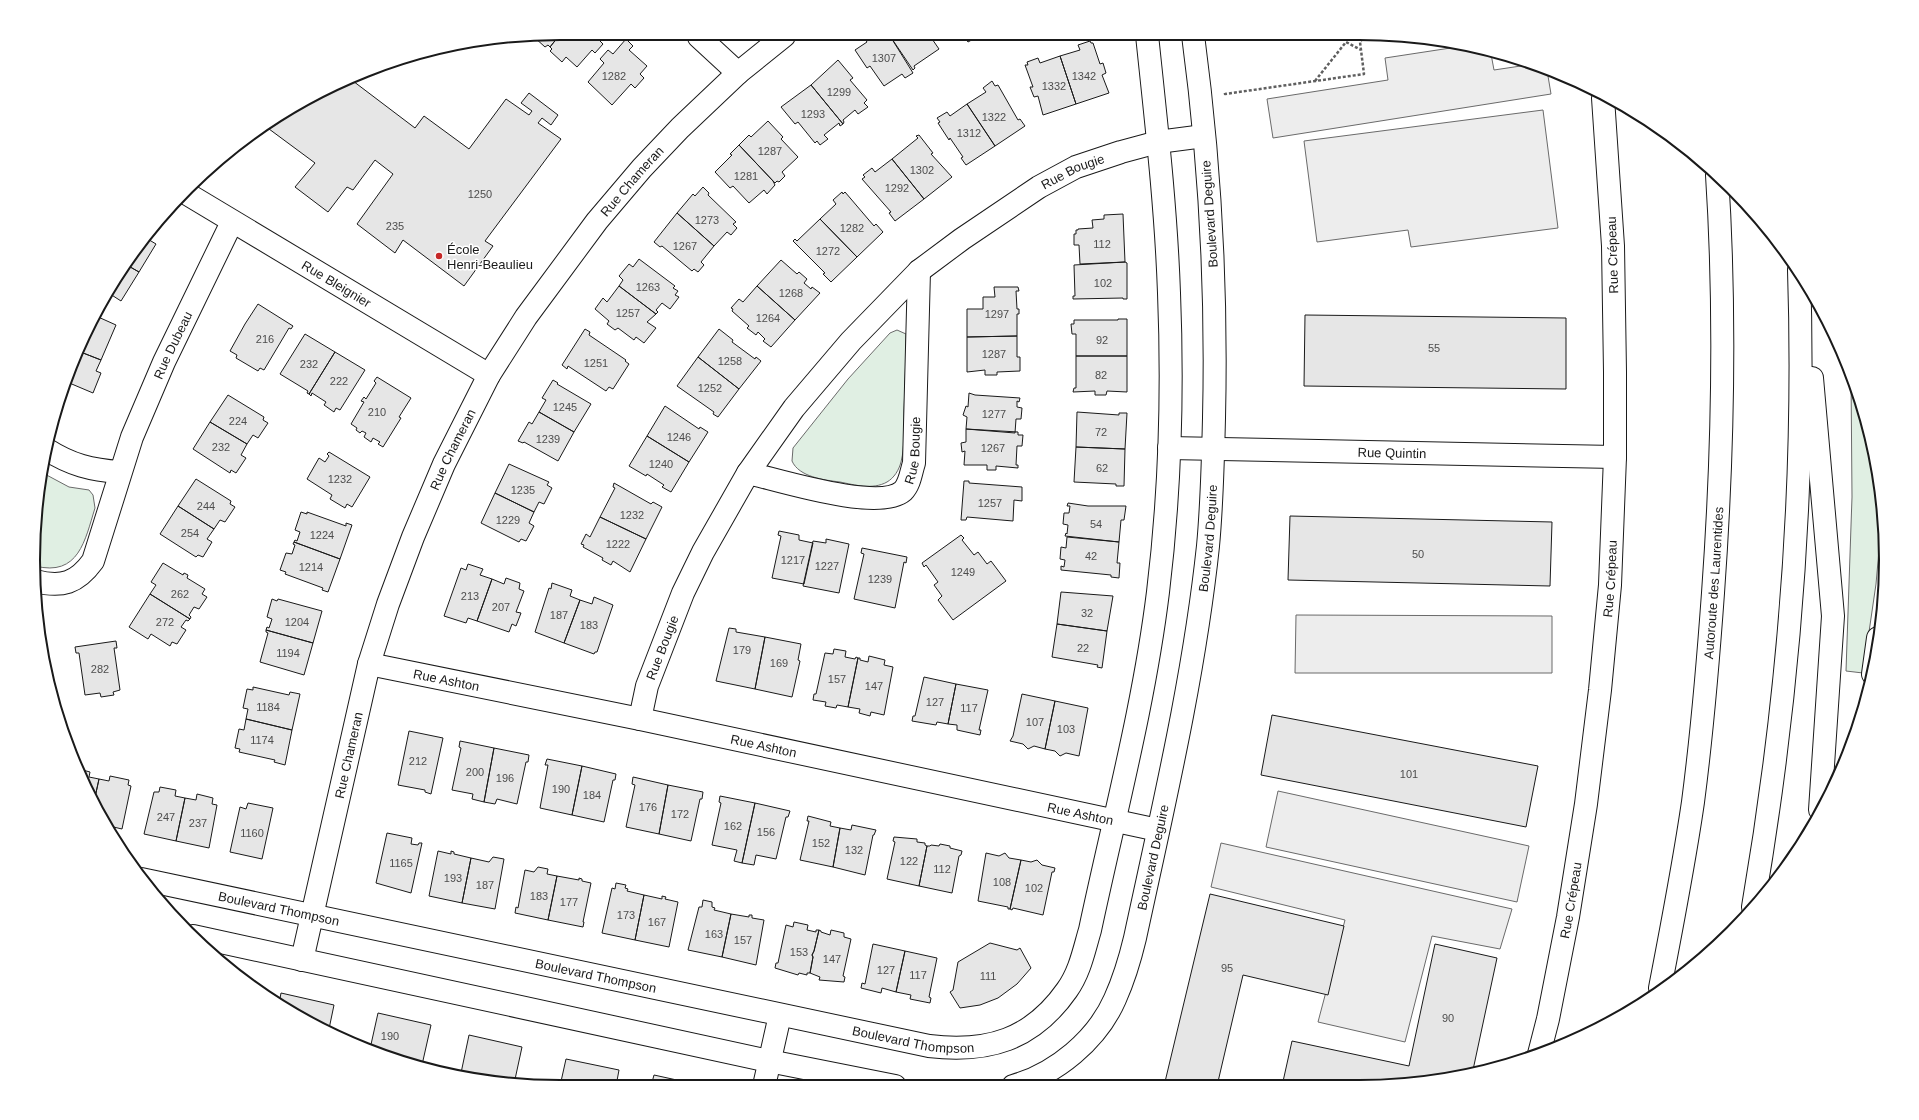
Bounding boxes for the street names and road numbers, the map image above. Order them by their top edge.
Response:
street label: Rue Chameran [597,143,667,220]
street label: Rue Bougie [1039,151,1106,192]
street label: Boulevard Deguire [1198,160,1221,268]
street label: Rue Crépeau [1604,216,1621,294]
street label: Rue Bleignier [299,257,374,311]
street label: Rue Dubeau [151,309,195,381]
street label: Rue Chameran [427,407,479,492]
street label: Rue Bougie [901,416,923,486]
street label: Rue Quintin [1357,445,1426,461]
street label: Boulevard Deguire [1196,484,1220,593]
street label: Autoroute des Laurentides [1701,506,1726,660]
street label: Rue Crépeau [1600,540,1620,618]
street label: Rue Bougie [643,613,682,682]
street label: Rue Ashton [412,666,481,694]
street label: Rue Chameran [332,711,366,800]
street label: Rue Ashton [729,732,798,760]
street label: Rue Ashton [1046,799,1115,828]
street label: Boulevard Deguire [1134,803,1172,912]
street label: Rue Crépeau [1557,861,1585,940]
street label: Boulevard Thompson [217,889,341,929]
street label: Boulevard Thompson [534,956,658,996]
street label: Boulevard Thompson [851,1023,975,1056]

